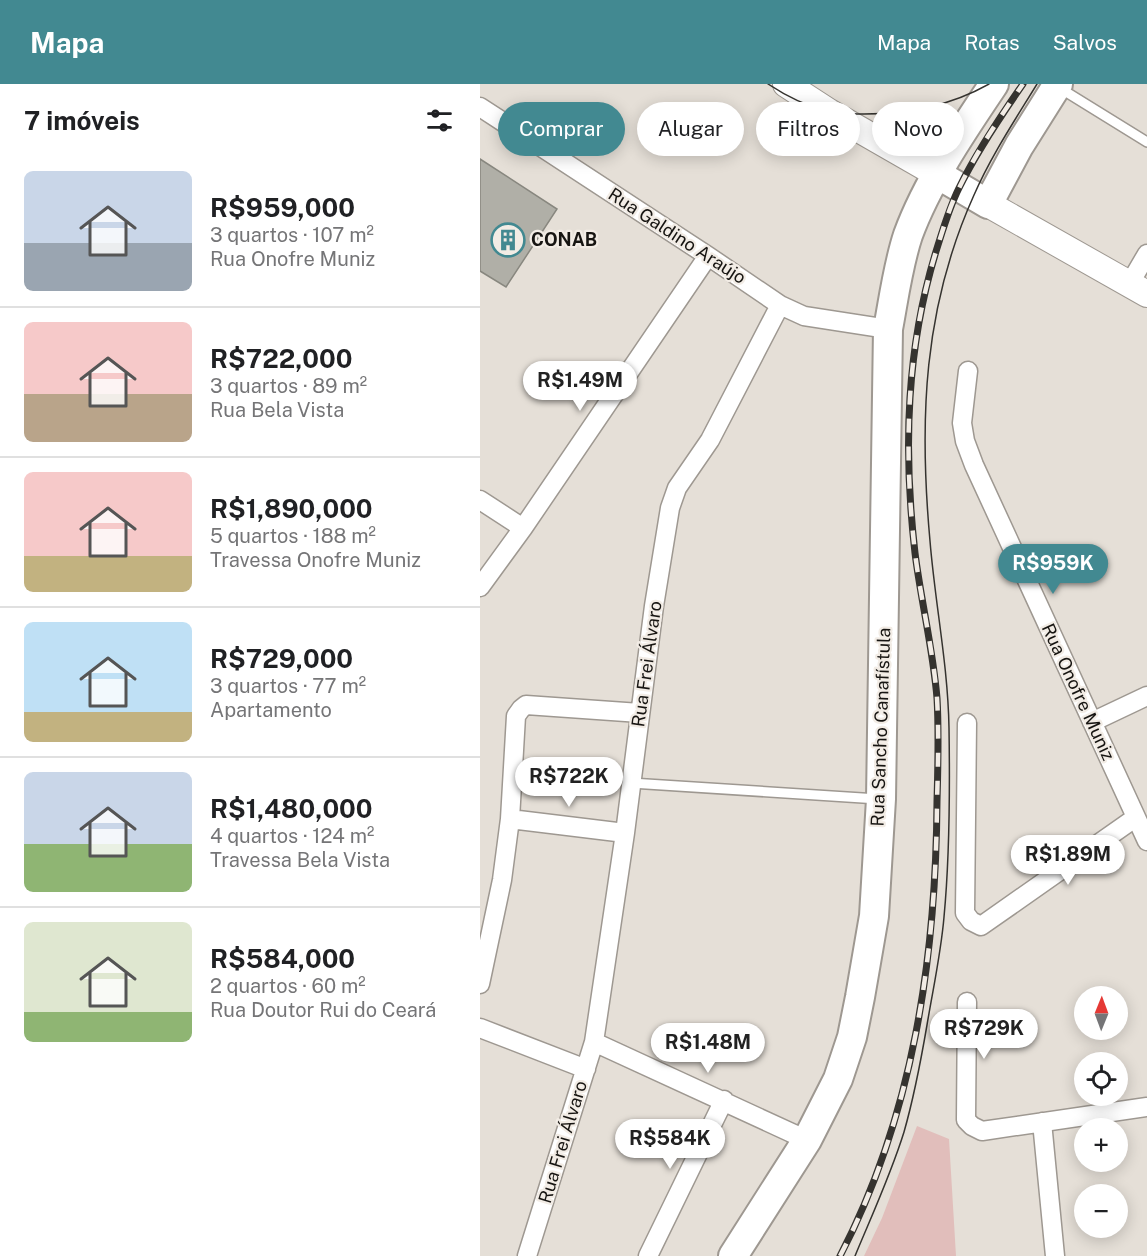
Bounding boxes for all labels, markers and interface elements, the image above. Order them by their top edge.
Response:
text: Mapa [30,26,104,59]
text: Mapa [877,30,931,55]
text: Rotas [964,30,1020,55]
text: Salvos [1053,30,1117,55]
chip: Comprar [498,102,625,156]
chip: Alugar [637,102,744,156]
chip: Filtros [756,102,860,156]
chip: Novo [872,102,964,156]
icon: filters [423,104,456,137]
text: 7 imóveis [24,105,140,136]
street label: Rua Galdino Araújo [604,183,750,288]
text: R$959,000 [210,192,355,223]
icon: home [72,195,144,267]
building icon: CONAB [490,222,526,258]
text: 3 quartos · 107 m² [210,223,374,247]
place label: CONAB [531,229,597,250]
text: Rua Onofre Muniz [210,247,375,271]
text: R$722,000 [210,343,352,374]
icon: home [72,346,144,418]
pin: R$1.49M [525,361,635,412]
text: R$1.49M [537,368,623,392]
text: 3 quartos · 89 m² [210,374,367,398]
text: Rua Bela Vista [210,398,344,422]
text: R$1,890,000 [210,493,373,524]
icon: home [72,496,144,568]
text: 5 quartos · 188 m² [210,524,376,548]
pin: R$959K [1004,544,1102,595]
text: Travessa Onofre Muniz [210,548,421,572]
text: R$959K [1012,551,1094,575]
street label: Rua Frei Álvaro [626,599,666,728]
street label: Rua Onofre Muniz [1038,620,1119,764]
street label: Rua Sancho Canafístula [867,627,894,827]
text: R$729,000 [210,643,353,674]
icon: home [72,646,144,718]
text: 3 quartos · 77 m² [210,674,366,698]
text: Apartamento [210,698,332,722]
pin: R$722K [520,757,618,808]
text: R$722K [529,764,609,788]
text: R$1,480,000 [210,793,373,824]
icon: home [72,796,144,868]
text: 4 quartos · 124 m² [210,824,374,848]
pin: R$1.89M [1013,835,1123,886]
text: R$1.89M [1025,842,1111,866]
text: Travessa Bela Vista [210,848,390,872]
text: R$584,000 [210,943,355,974]
icon: home [72,946,144,1018]
text: 2 quartos · 60 m² [210,974,366,998]
north arrow [1074,986,1128,1040]
map controls [1074,986,1128,1238]
text: Rua Doutor Rui do Ceará [210,998,436,1022]
pin: R$729K [935,1009,1033,1060]
text: R$729K [944,1016,1024,1040]
pin: R$1.48M [653,1023,763,1074]
text: R$1.48M [665,1030,751,1054]
button: locate [1074,1052,1128,1106]
street label: Rua Frei Álvaro [533,1078,591,1206]
button: + [1074,1118,1128,1172]
pin: R$584K [621,1119,719,1170]
text: R$584K [629,1126,711,1150]
button: − [1074,1184,1128,1238]

